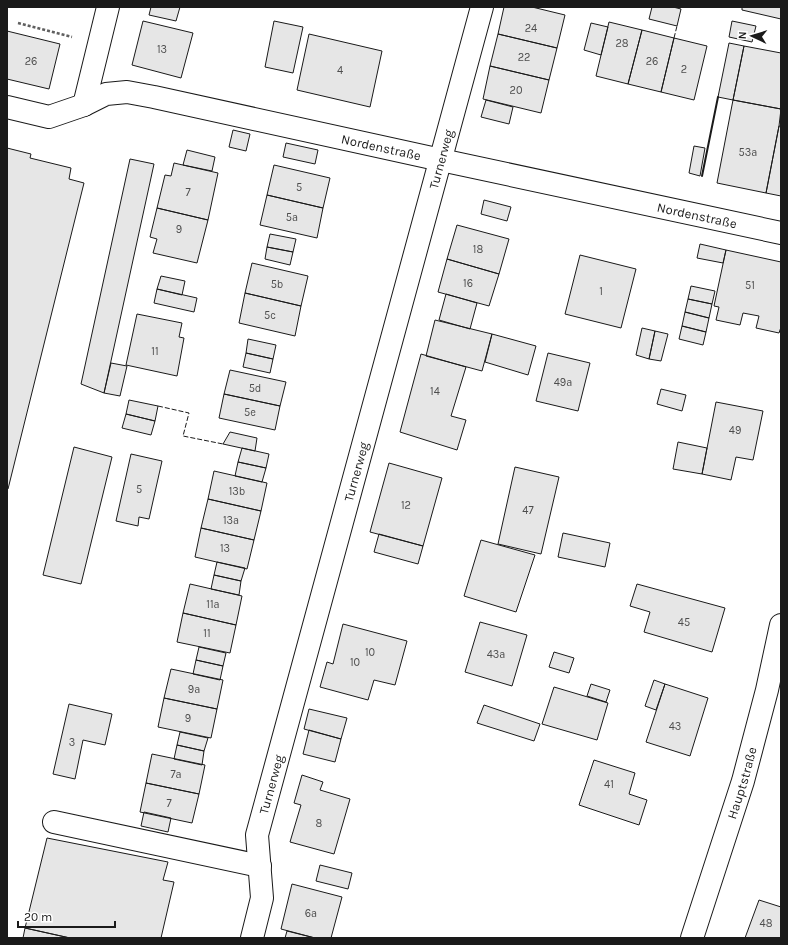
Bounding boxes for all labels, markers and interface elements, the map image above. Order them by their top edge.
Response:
north arrow [732,16,772,56]
house number: 24 [525,22,537,35]
text: N [736,31,749,40]
house number: 28 [615,37,629,50]
house number: 13 [157,43,167,56]
house number: 22 [518,51,530,64]
house number: 26 [25,55,37,68]
house number: 26 [646,55,658,68]
house number: 2 [681,63,687,76]
house number: 4 [337,64,343,77]
house number: 20 [510,84,522,97]
street label: Turnerweg [425,127,456,190]
street label: Nordenstraße [340,131,423,163]
house number: 53a [739,146,757,159]
house number: 5 [296,181,302,194]
house number: 7 [185,186,191,199]
street label: Nordenstraße [656,199,739,231]
house number: 5a [286,211,298,224]
house number: 9 [176,223,182,236]
house number: 18 [473,243,483,256]
house number: 16 [463,277,473,290]
house number: 5b [271,278,283,291]
house number: 51 [745,279,755,292]
house number: 1 [599,285,603,298]
house number: 5c [264,309,276,322]
house number: 11 [151,345,159,358]
house number: 49a [554,376,572,389]
house number: 5d [249,382,261,395]
house number: 14 [430,385,440,398]
house number: 5e [244,406,256,419]
house number: 49 [729,424,741,437]
street label: Turnerweg [341,440,371,503]
house number: 5 [136,483,142,496]
house number: 13b [229,485,245,498]
house number: 12 [401,499,411,512]
house number: 47 [522,504,534,517]
house number: 13a [223,514,239,527]
house number: 13 [220,542,230,555]
house number: 11a [206,598,220,611]
house number: 45 [678,616,690,629]
house number: 11 [203,627,211,640]
house number: 10 [365,646,375,659]
house number: 43a [487,648,505,661]
house number: 10 [350,656,360,669]
house number: 9a [188,683,200,696]
house number: 9 [185,712,191,725]
house number: 43 [669,720,681,733]
house number: 3 [69,736,75,749]
street label: Hauptstraße [724,745,759,821]
street label: Turnerweg [256,752,286,816]
house number: 7a [170,768,182,781]
house number: 41 [604,778,614,791]
house number: 7 [166,797,172,810]
house number: 8 [316,817,323,830]
scale bar [18,903,115,929]
house number: 6a [305,907,317,920]
text: 20 m [24,910,52,924]
house number: 48 [760,917,773,930]

